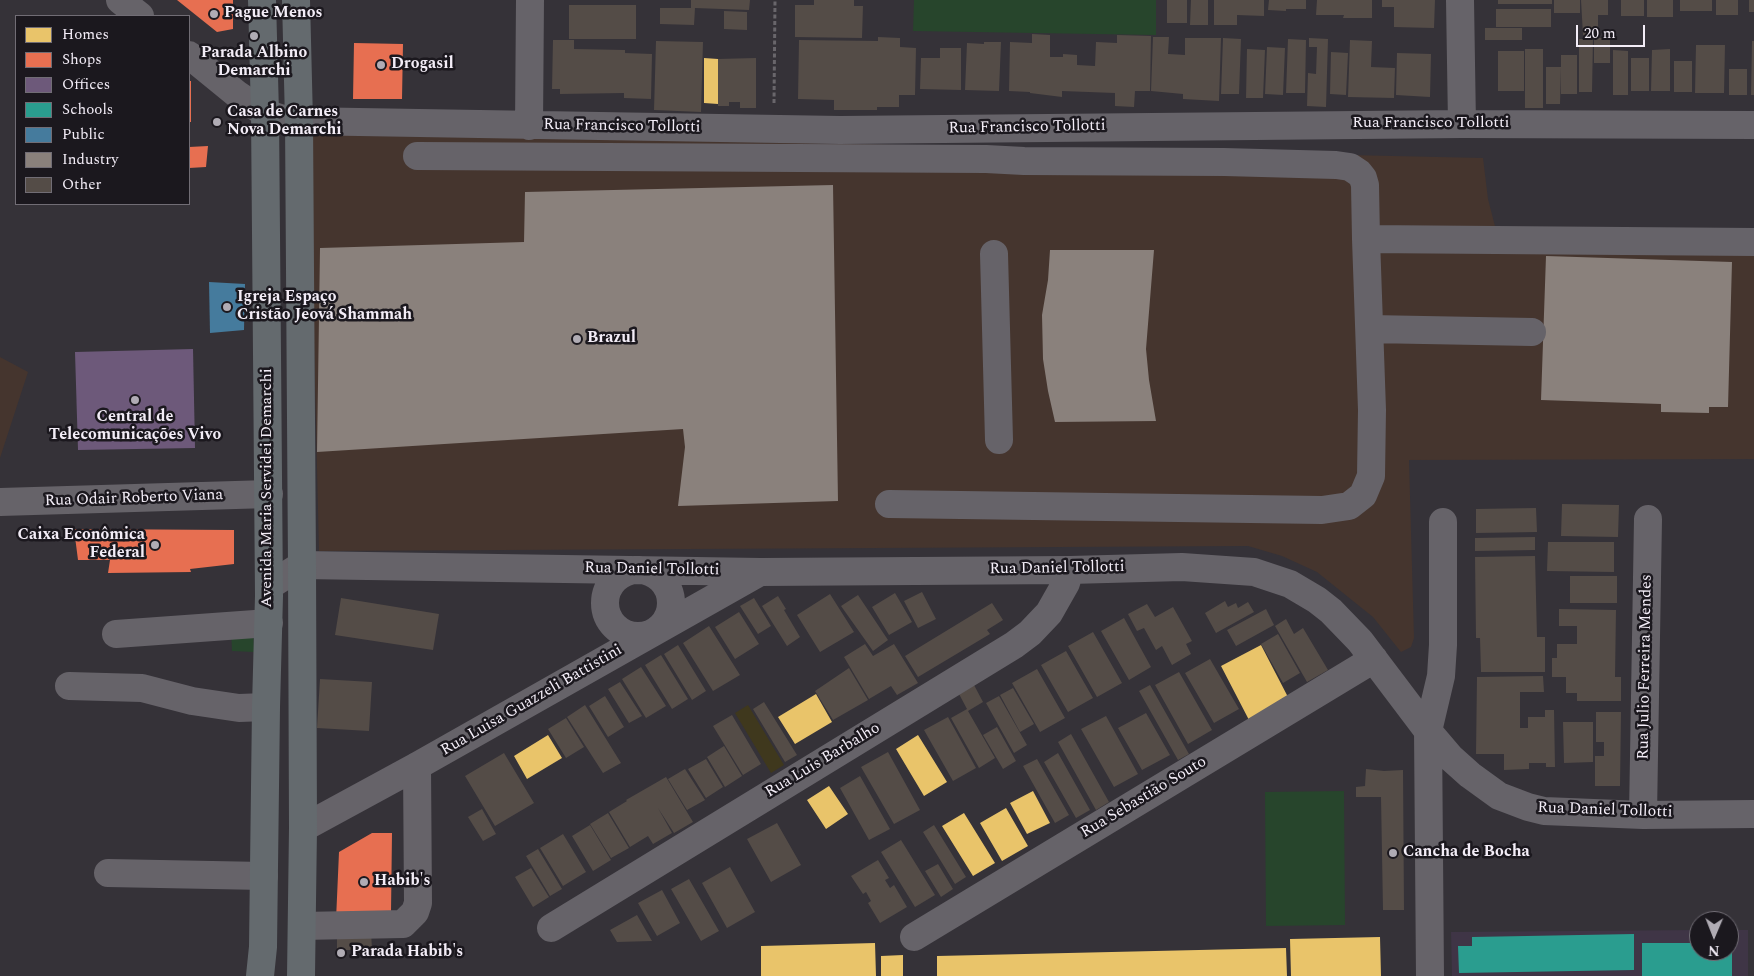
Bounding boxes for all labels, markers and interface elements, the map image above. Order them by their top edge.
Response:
place label: Pague Menos [224,4,322,24]
marker: Pague Menos [208,8,220,20]
legend [15,15,190,205]
scale bar [1579,15,1648,47]
text: 20 m [1584,22,1616,45]
text: Homes [62,23,109,46]
marker: Parada Albino Demarchi [248,30,260,42]
place label: Parada Albino Demarchi [201,44,307,82]
text: Shops [62,48,102,71]
place label: Drogasil [391,55,454,75]
marker: Drogasil [375,59,387,71]
text: Offices [62,73,110,96]
text: Schools [62,98,113,121]
place label: Casa de Carnes Nova Demarchi [227,103,342,141]
street label: Rua Francisco Tollotti [1352,114,1510,134]
marker: Casa de Carnes Nova Demarchi [211,116,223,128]
street label: Rua Francisco Tollotti [543,116,701,138]
street label: Rua Francisco Tollotti [948,117,1106,139]
text: Public [62,123,105,146]
text: Industry [62,148,118,171]
text: Other [62,173,101,196]
place label: Igreja Espaço Cristão Jeová Shammah [237,288,412,326]
marker: Igreja Espaço Cristão Jeová Shammah [221,301,233,313]
place label: Brazul [587,329,636,349]
marker: Brazul [571,333,583,345]
street label: Avenida Maria Servidei Demarchi [258,368,278,608]
marker: Central de Telecomunicações Vivo [129,394,141,406]
place label: Central de Telecomunicações Vivo [49,408,221,446]
street label: Rua Odair Roberto Viana [44,486,224,512]
place label: Caixa Econômica Federal [18,526,145,564]
marker: Caixa Econômica Federal [149,539,161,551]
street label: Rua Daniel Tollotti [989,558,1125,580]
street label: Rua Daniel Tollotti [584,559,720,581]
street label: Rua Julio Ferreira Mendes [1635,574,1657,760]
street label: Rua Luisa Guazzeli Battistini [438,641,626,761]
street label: Rua Luis Barbalho [762,719,884,803]
street label: Rua Sebastião Souto [1078,753,1210,843]
street label: Rua Daniel Tollotti [1537,799,1673,823]
place label: Cancha de Bocha [1403,843,1530,863]
marker: Cancha de Bocha [1387,847,1399,859]
place label: Habib's [374,872,431,892]
marker: Habib's [358,876,370,888]
north arrow [1689,911,1739,961]
text: N [1708,940,1720,961]
place label: Parada Habib's [351,943,463,963]
marker: Parada Habib's [335,947,347,959]

